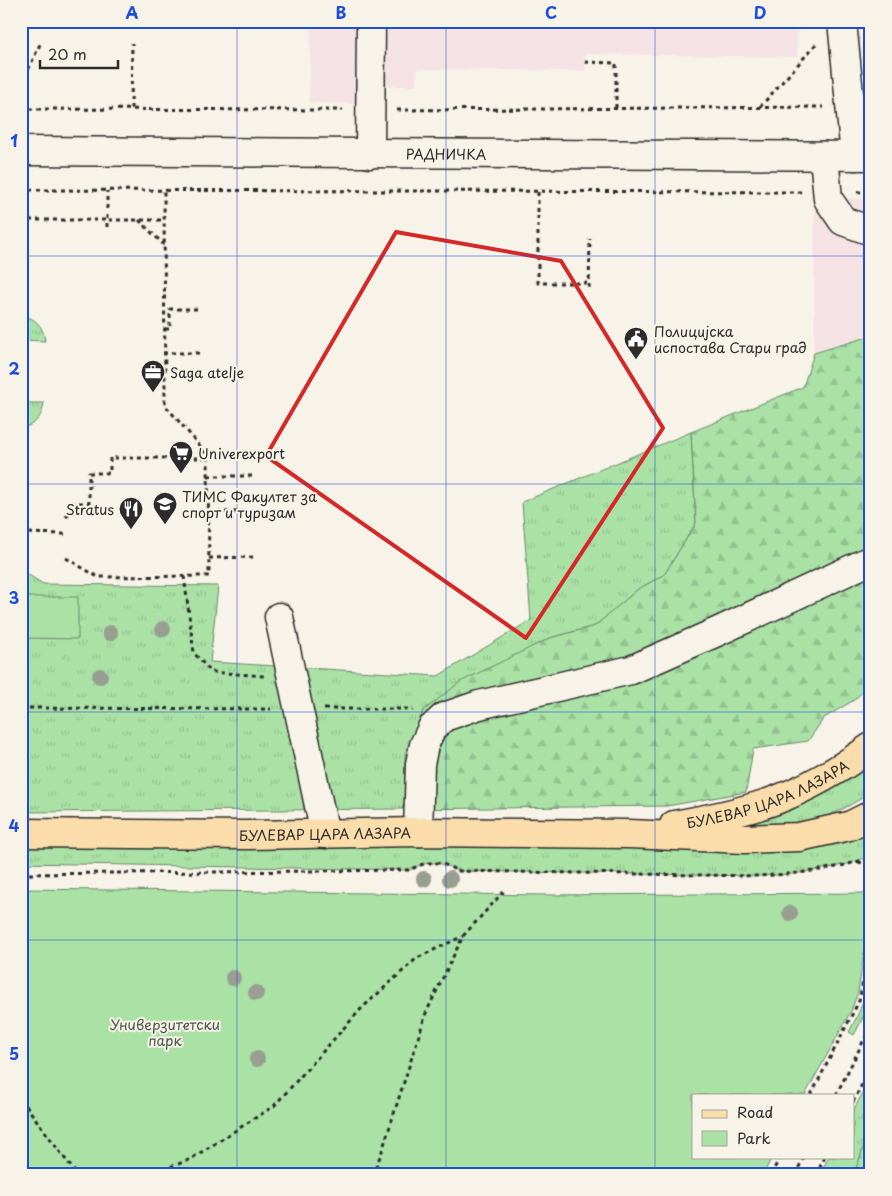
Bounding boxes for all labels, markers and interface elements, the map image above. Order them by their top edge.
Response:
text: A [126,0,139,24]
text: B [336,0,347,24]
text: C [545,0,557,24]
text: D [754,0,766,24]
scale bar [40,38,118,70]
text: 20 m [48,42,87,65]
text: 1 [10,128,18,152]
street label: РАДНИЧКА [406,143,487,164]
place label: Полицијска испостава Стари град [654,321,807,358]
public building icon: Полицијска испостава Стари град [623,326,649,360]
text: 2 [8,356,20,380]
office icon: Saga atelje [140,359,166,393]
place label: Saga atelje [170,362,244,383]
supermarket icon: Univerexport [168,440,194,474]
place label: Univerexport [198,443,285,464]
place label: ТИМС Факултет за спорт и туризам [182,486,317,523]
school or university icon: ТИМС Факултет за спорт и туризам [152,491,178,525]
restaurant icon: Stratus [118,496,144,530]
place label: Stratus [66,499,114,520]
text: 3 [9,585,19,609]
street label: БУЛЕВАР ЦАРА ЛАЗАРА [685,754,853,833]
text: 4 [9,813,20,837]
street label: БУЛЕВАР ЦАРА ЛАЗАРА [239,822,412,846]
park label: Универзитетски парк [110,1014,220,1051]
text: 5 [9,1041,19,1065]
legend [692,1094,854,1158]
text: Road [737,1100,773,1123]
text: Park [737,1126,771,1149]

